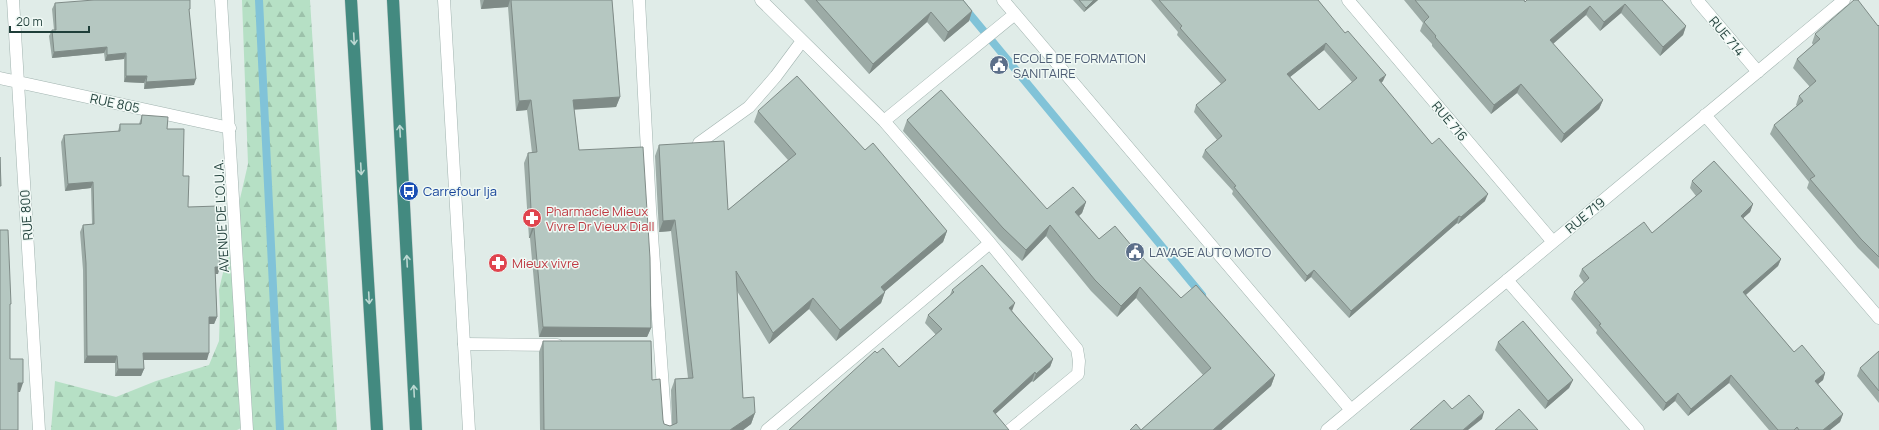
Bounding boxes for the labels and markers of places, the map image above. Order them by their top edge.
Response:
place label: ECOLE DE FORMATION SANITAIRE [1013,49,1146,82]
public building icon: ECOLE DE FORMATION SANITAIRE [988,54,1010,76]
bus stop icon: Carrefour Ija [398,180,420,202]
place label: Carrefour Ija [423,182,497,200]
place label: Pharmacie Mieux Vivre Dr Vieux Diall [546,202,654,235]
pharmacy icon: Pharmacie Mieux Vivre Dr Vieux Diall [521,207,543,229]
public building icon: LAVAGE AUTO MOTO [1124,241,1146,263]
place label: LAVAGE AUTO MOTO [1149,243,1272,261]
pharmacy icon: Mieux vivre [487,252,509,274]
place label: Mieux vivre [512,254,580,272]

